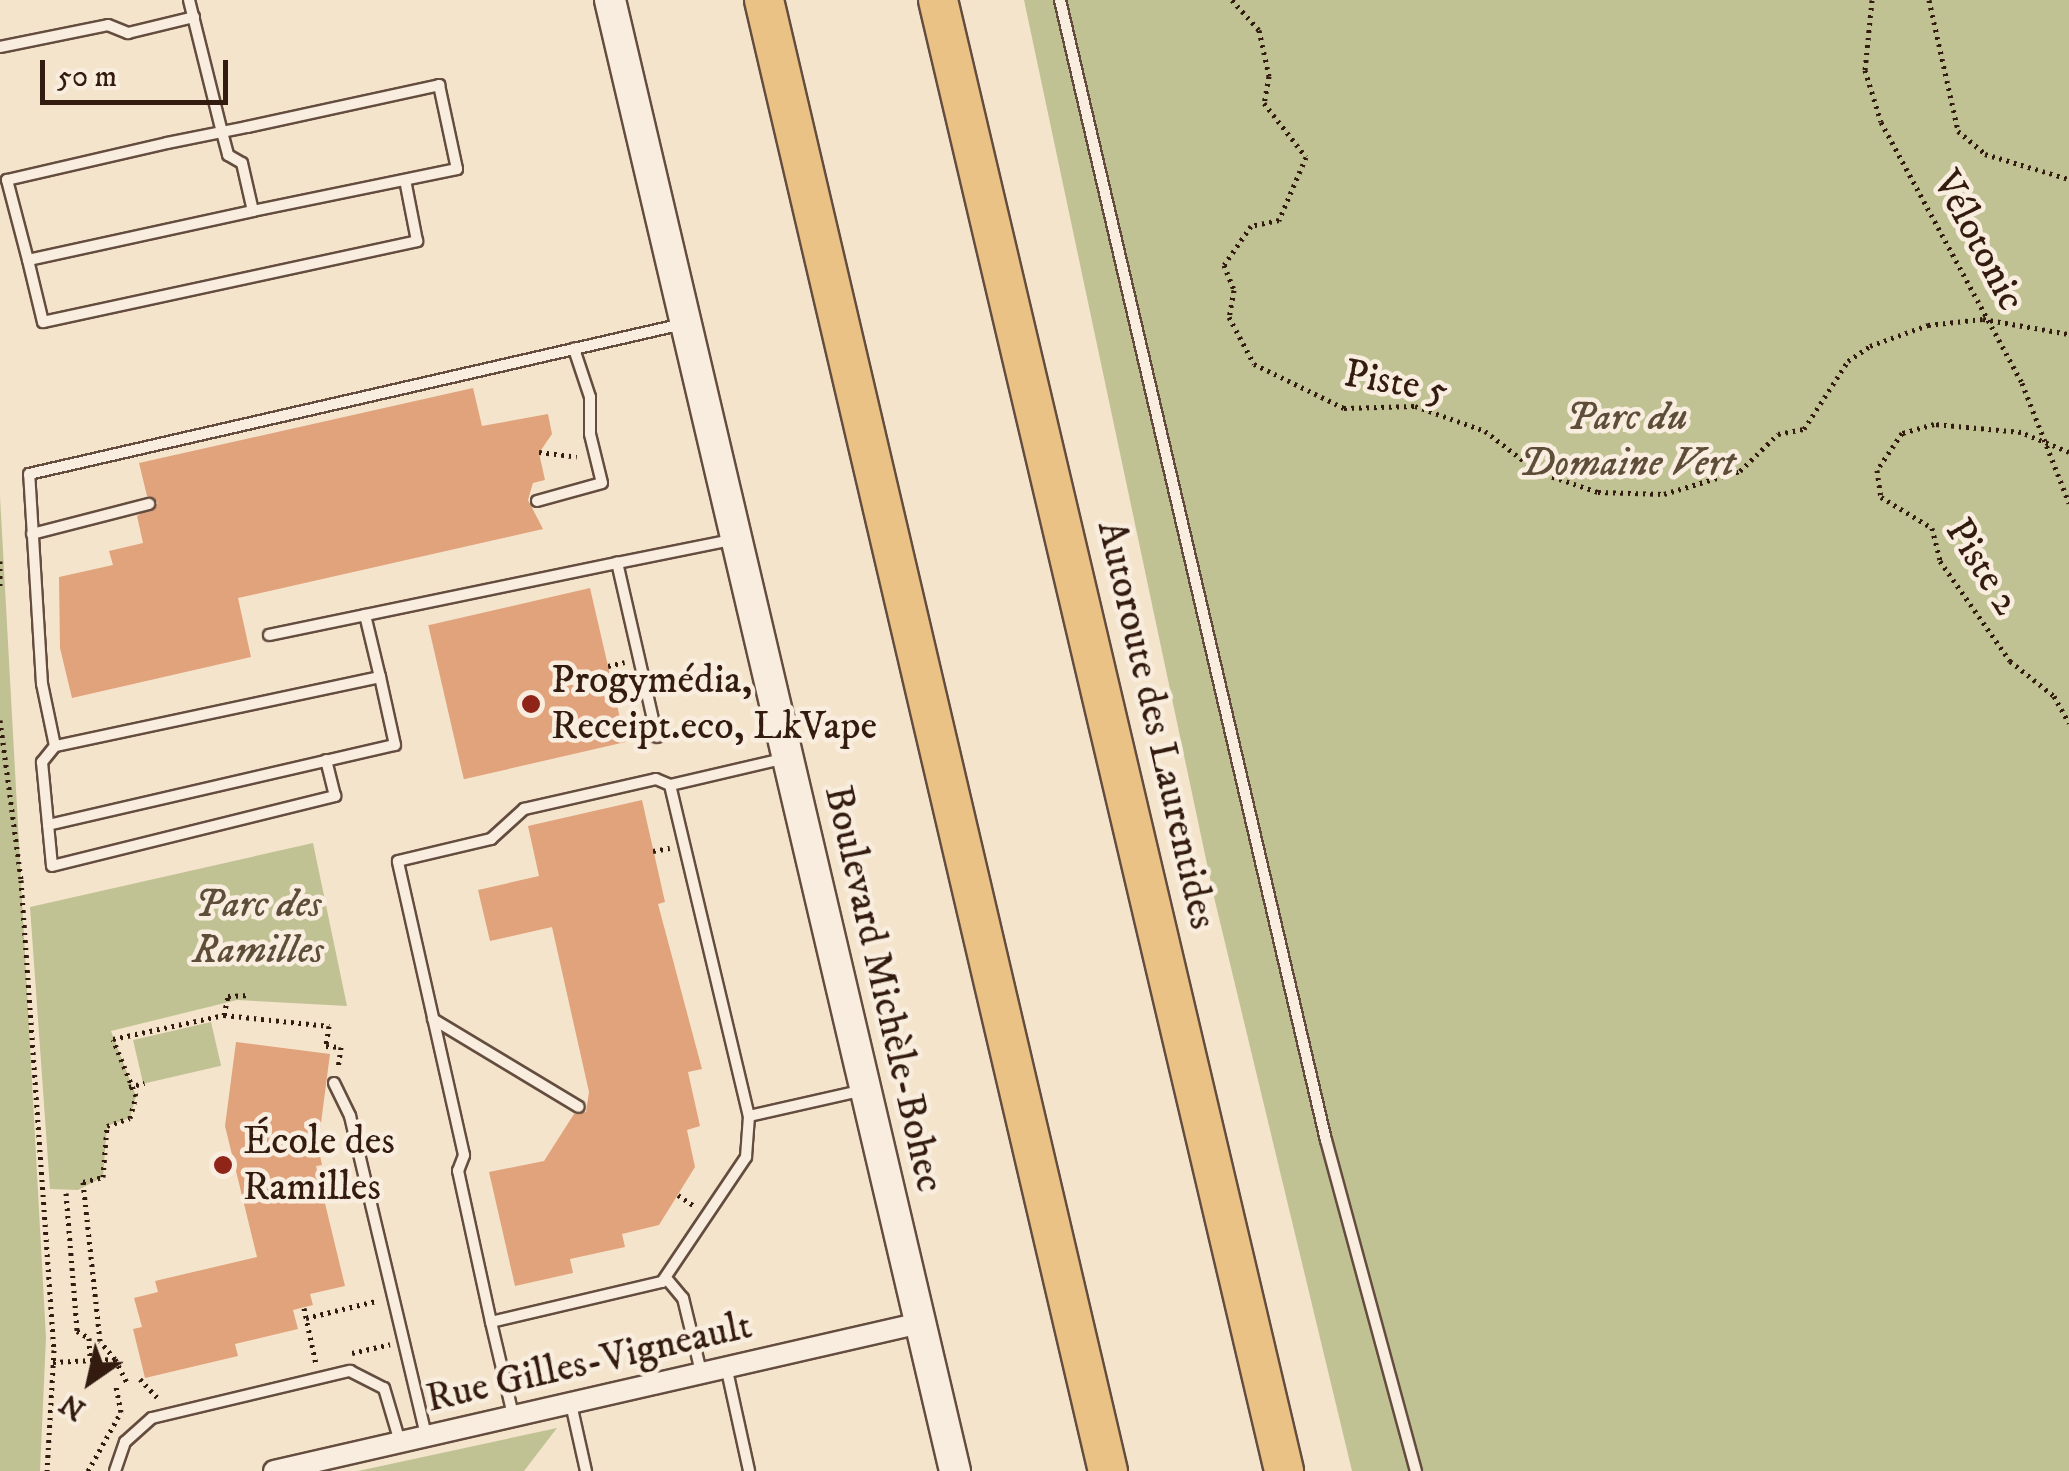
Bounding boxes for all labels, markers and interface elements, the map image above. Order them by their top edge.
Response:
scale bar [45,40,232,102]
text: 50 m [57,59,117,96]
street label: Vélotonic [1921,163,2035,319]
street label: Piste 5 [1340,350,1452,416]
park label: Parc du Domaine Vert [1519,394,1735,488]
street label: Piste 2 [1934,510,2030,624]
street label: Autoroute des Laurentides [1086,516,1226,934]
place label: Progymédia, Receipt.eco, LkVape [551,657,877,751]
marker: Progymédia, Receipt.eco, LkVape [520,693,542,715]
street label: Boulevard Michèle-Bohec [813,781,953,1197]
park label: Parc des Ramilles [192,881,324,975]
place label: École des Ramilles [243,1118,395,1212]
marker: École des Ramilles [212,1154,234,1176]
street label: Rue Gilles-Vigneault [422,1302,756,1424]
north arrow [40,1331,140,1431]
text: N [54,1385,92,1427]

